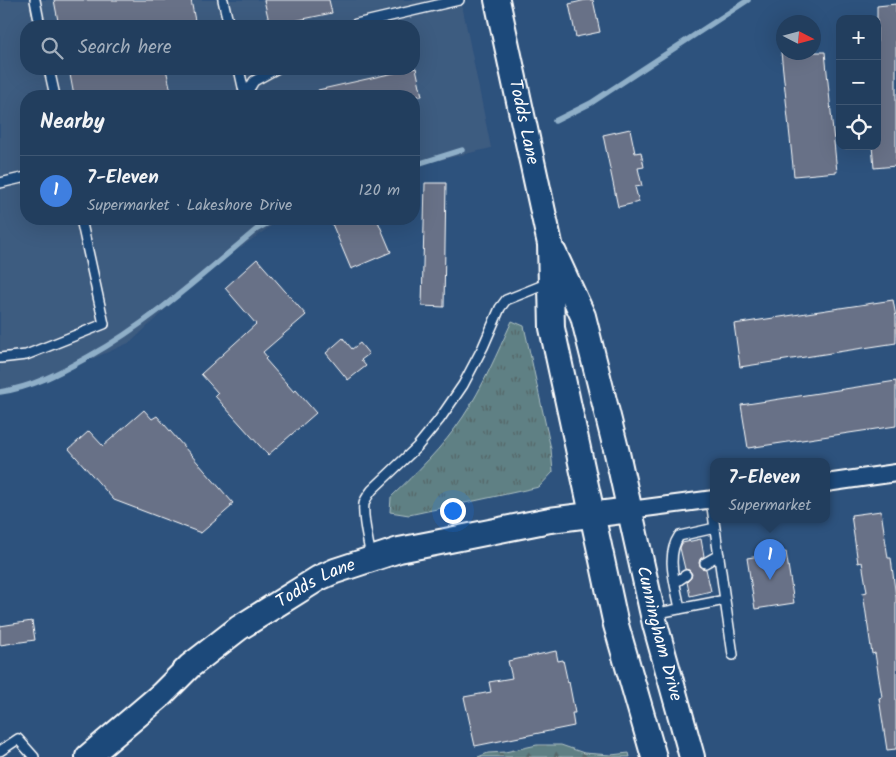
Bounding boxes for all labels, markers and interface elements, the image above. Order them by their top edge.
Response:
north arrow [776,15,821,60]
map controls [836,15,881,150]
button: + [836,15,881,60]
search box [20,20,420,75]
text: Search here [78,33,172,63]
icon: search [38,34,66,62]
button: − [836,60,881,105]
street label: Todds Lane [500,77,547,168]
button: locate [836,105,881,150]
text: Nearby [40,106,105,139]
text: 7-Eleven [87,163,159,193]
text: 1 [54,178,58,203]
text: 120 m [359,178,400,203]
text: Supermarket · Lakeshore Drive [87,193,292,218]
popup [710,458,830,523]
text: 7-Eleven [729,463,800,493]
text: Supermarket [729,493,811,518]
your location [440,498,466,524]
pin: 1 [754,539,786,580]
street label: Todds Lane [270,551,359,616]
street label: Cunningham Drive [628,563,690,705]

